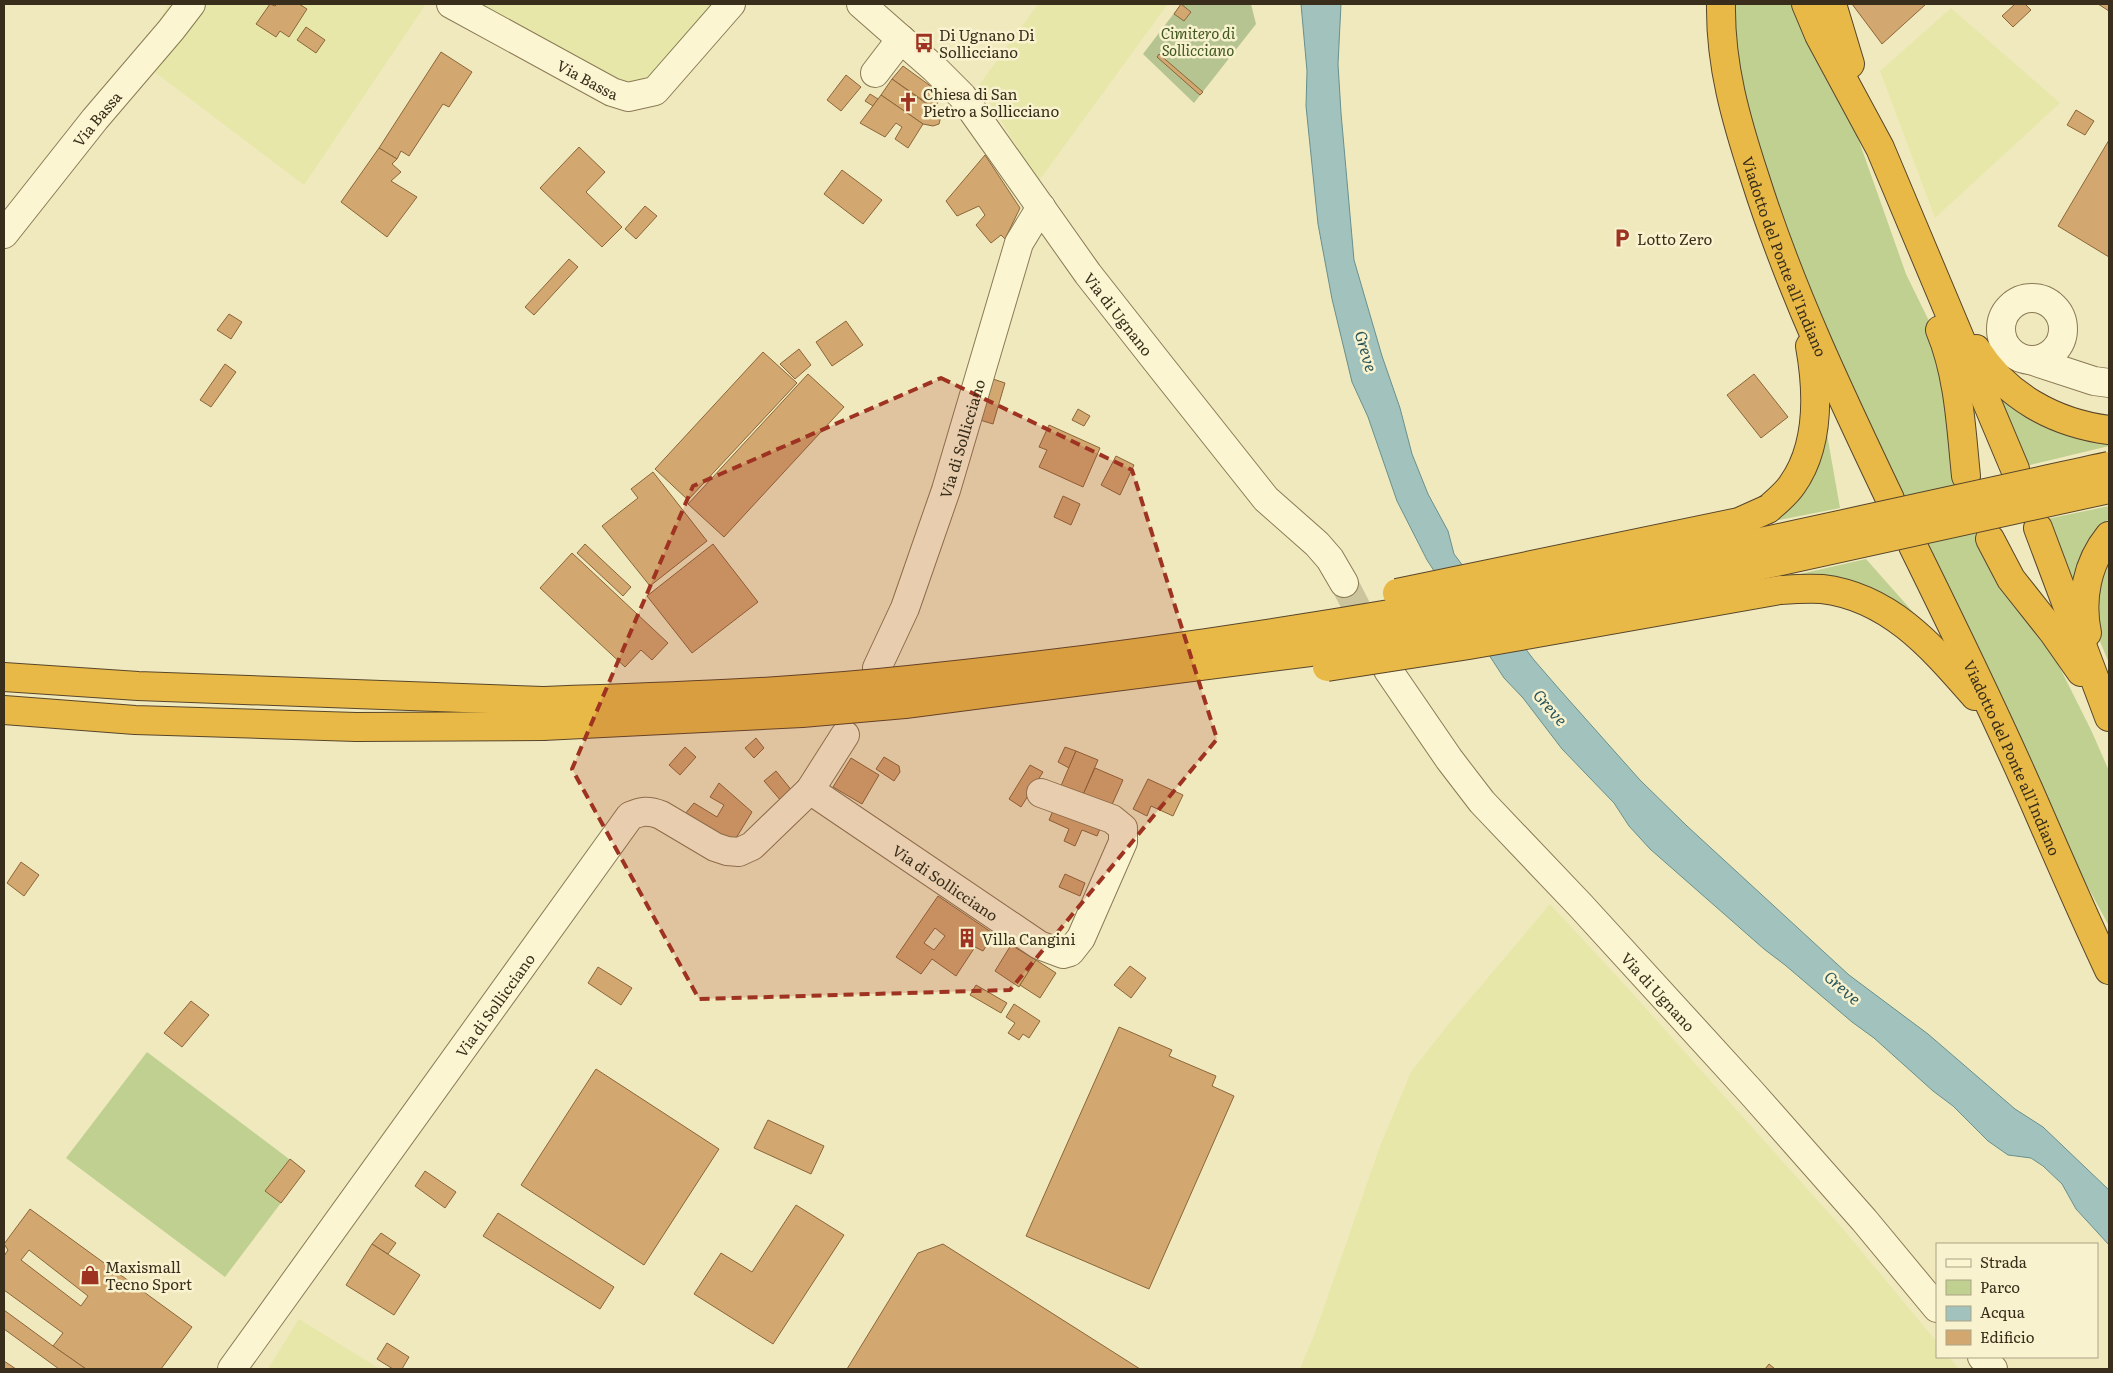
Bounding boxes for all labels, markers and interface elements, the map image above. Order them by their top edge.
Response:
park label: Cimitero di Sollicciano [1161,21,1236,61]
place label: Di Ugnano Di Sollicciano [939,23,1034,63]
bus stop icon: Di Ugnano Di Sollicciano [913,32,935,54]
street label: Via Bassa [553,53,622,105]
place label: Chiesa di San Pietro a Sollicciano [923,82,1059,122]
street label: Via Bassa [66,85,127,151]
church icon: Chiesa di San Pietro a Sollicciano [897,91,919,113]
street label: Viadotto del Ponte all'Indiano [1737,153,1834,360]
parking icon: Lotto Zero [1611,227,1633,249]
place label: Lotto Zero [1637,227,1712,250]
street label: Via di Ugnano [1079,267,1159,360]
water label: Greve [1350,328,1384,374]
street label: Via di Sollicciano [933,376,990,501]
street label: Viadotto del Ponte all'Indiano [1959,656,2067,859]
water label: Greve [1528,683,1574,731]
street label: Via di Sollicciano [888,838,1003,926]
building icon: Villa Cangini [956,927,978,949]
place label: Villa Cangini [982,927,1075,950]
street label: Via di Ugnano [1616,946,1701,1036]
street label: Via di Sollicciano [449,948,540,1061]
water label: Greve [1819,964,1867,1010]
legend [1936,1243,2098,1358]
text: Strada [1980,1250,2028,1273]
place label: Maxismall Tecno Sport [105,1255,192,1295]
shop icon: Maxismall Tecno Sport [79,1264,101,1286]
text: Parco [1980,1275,2020,1298]
text: Acqua [1980,1300,2026,1323]
text: Edificio [1980,1325,2035,1348]

